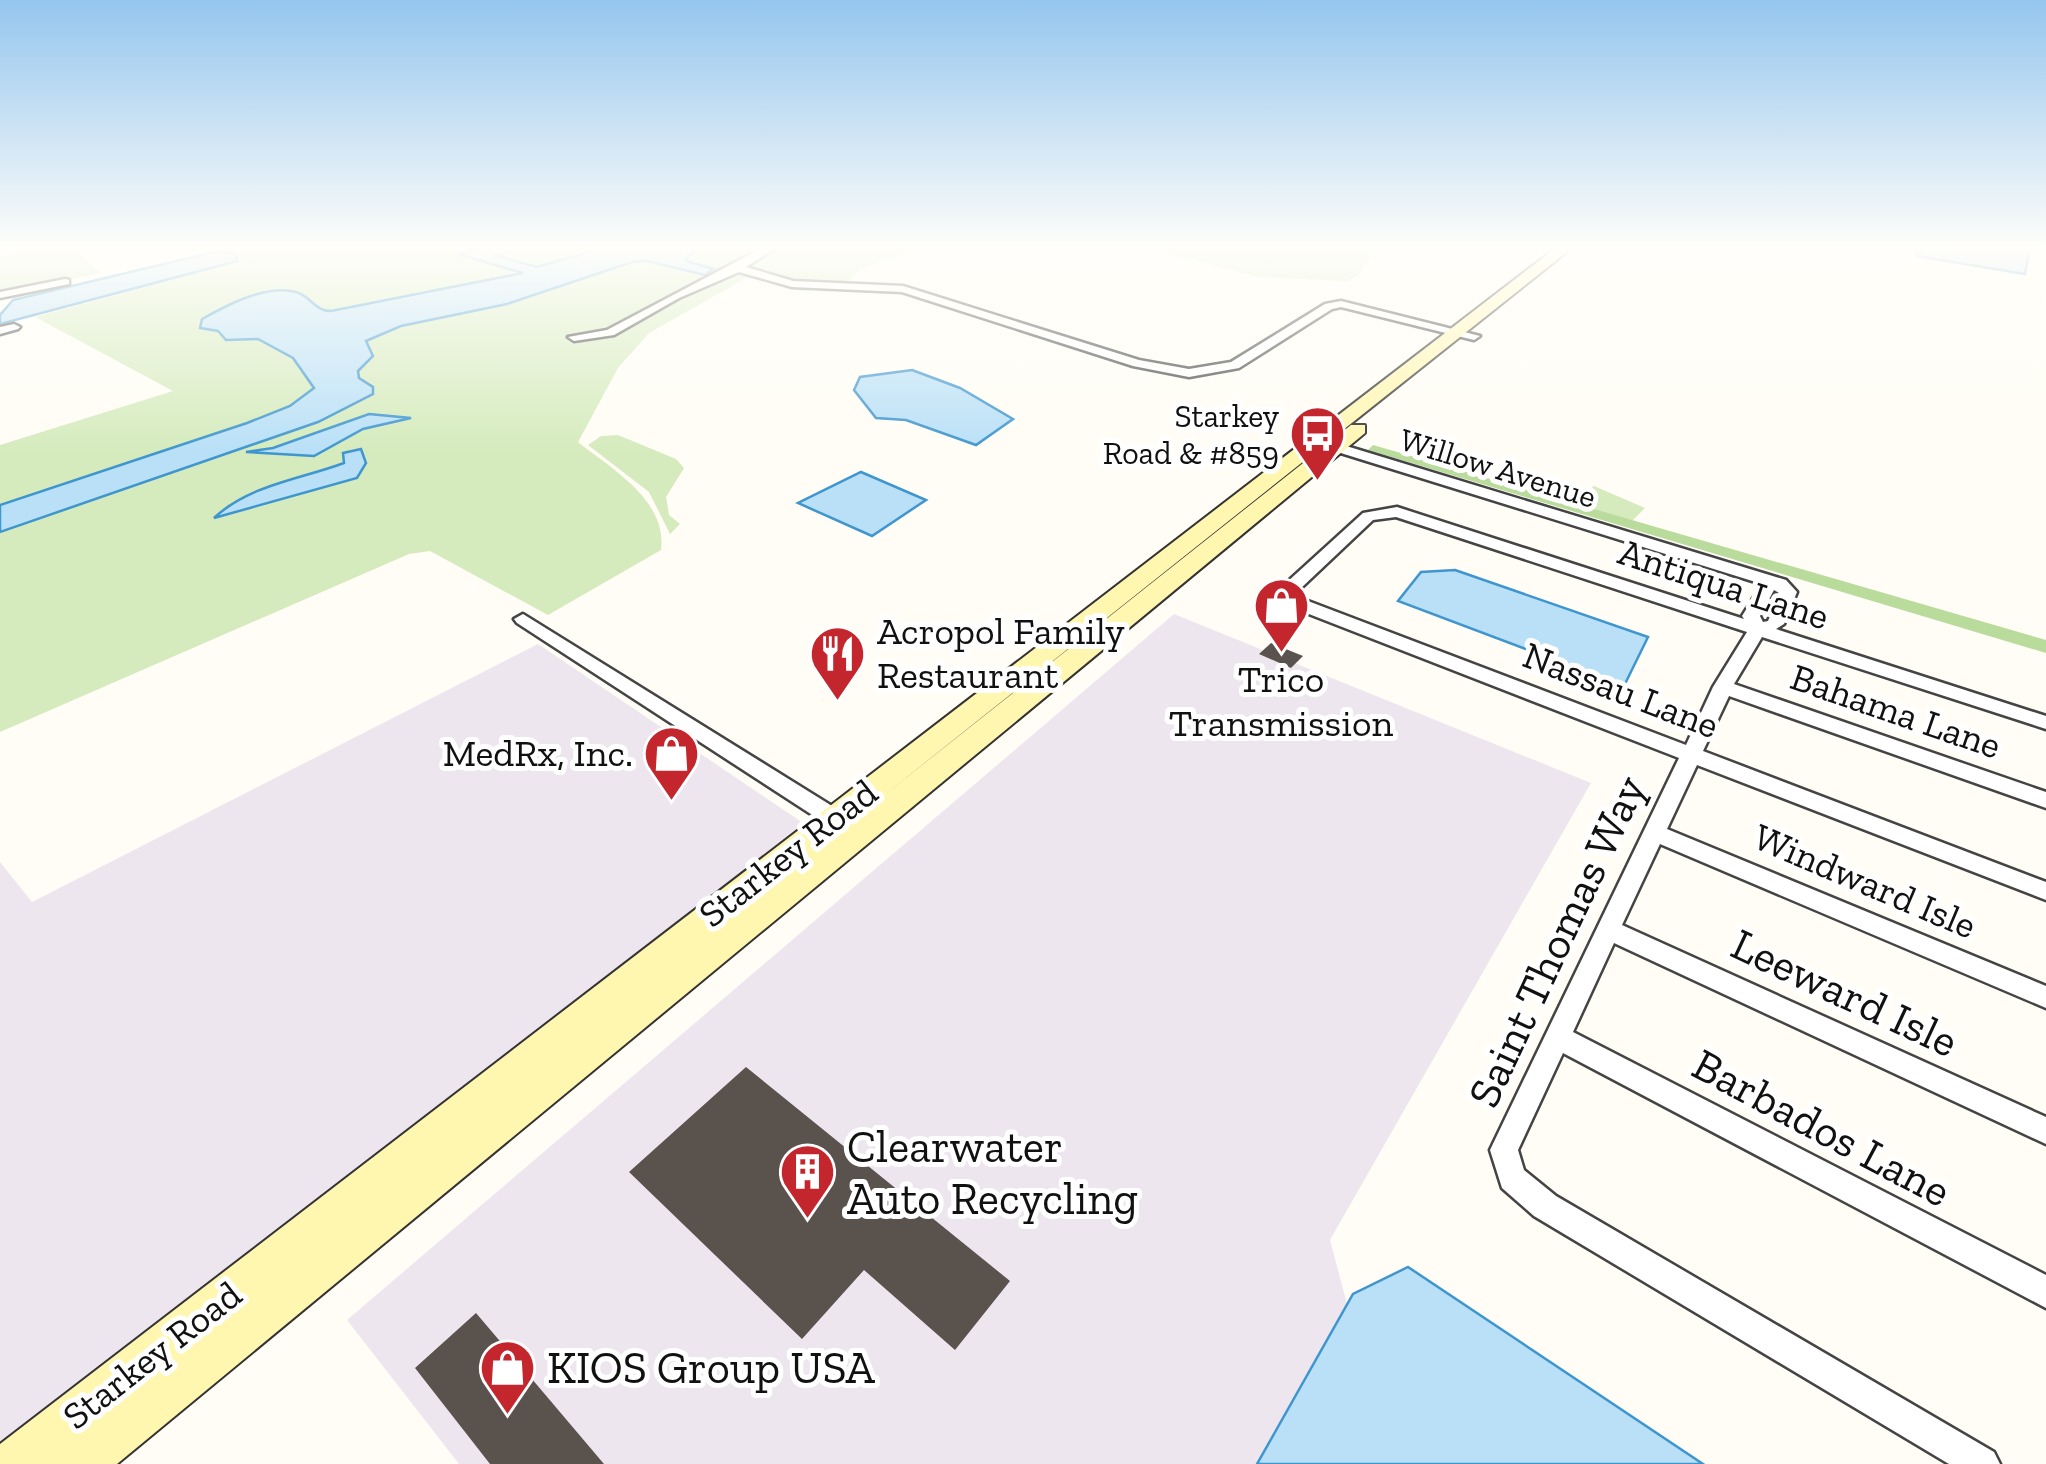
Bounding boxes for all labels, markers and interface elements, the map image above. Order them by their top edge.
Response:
place label: Starkey Road & #859 [1103,397,1280,472]
bus stop icon: Starkey Road & #859 [1288,404,1348,483]
street label: Willow Avenue [1395,420,1601,516]
street label: Antiqua Lane [1613,528,1835,640]
shop icon: Trico Transmission [1251,576,1311,655]
place label: Acropol Family Restaurant [877,608,1125,698]
restaurant icon: Acropol Family Restaurant [808,623,868,702]
street label: Nassau Lane [1517,632,1725,748]
street label: Bahama Lane [1785,654,2007,768]
place label: Trico Transmission [1169,656,1393,746]
shop icon: MedRx, Inc. [642,723,702,802]
place label: MedRx, Inc. [443,730,633,776]
street label: Saint Thomas Way [1457,767,1657,1116]
street label: Starkey Road [690,769,886,937]
street label: Windward Isle [1747,813,1983,949]
street label: Leeward Isle [1723,917,1966,1069]
street label: Barbados Lane [1683,1037,1960,1219]
place label: Clearwater Auto Recycling [847,1120,1138,1226]
building icon: Clearwater Auto Recycling [778,1142,838,1221]
street label: Starkey Road [54,1271,250,1439]
shop icon: KIOS Group USA [478,1337,538,1416]
place label: KIOS Group USA [547,1341,876,1395]

